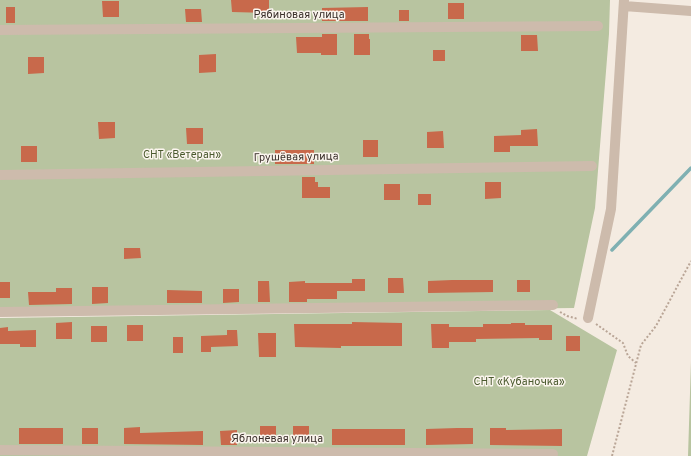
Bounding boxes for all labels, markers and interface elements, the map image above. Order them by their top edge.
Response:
street label: Рябиновая улица [253,9,345,23]
park label: СНТ «Ветеран» [143,149,221,163]
street label: Грушёвая улица [253,151,339,165]
park label: СНТ «Кубаночка» [473,376,565,390]
street label: Яблоневая улица [231,433,323,447]

